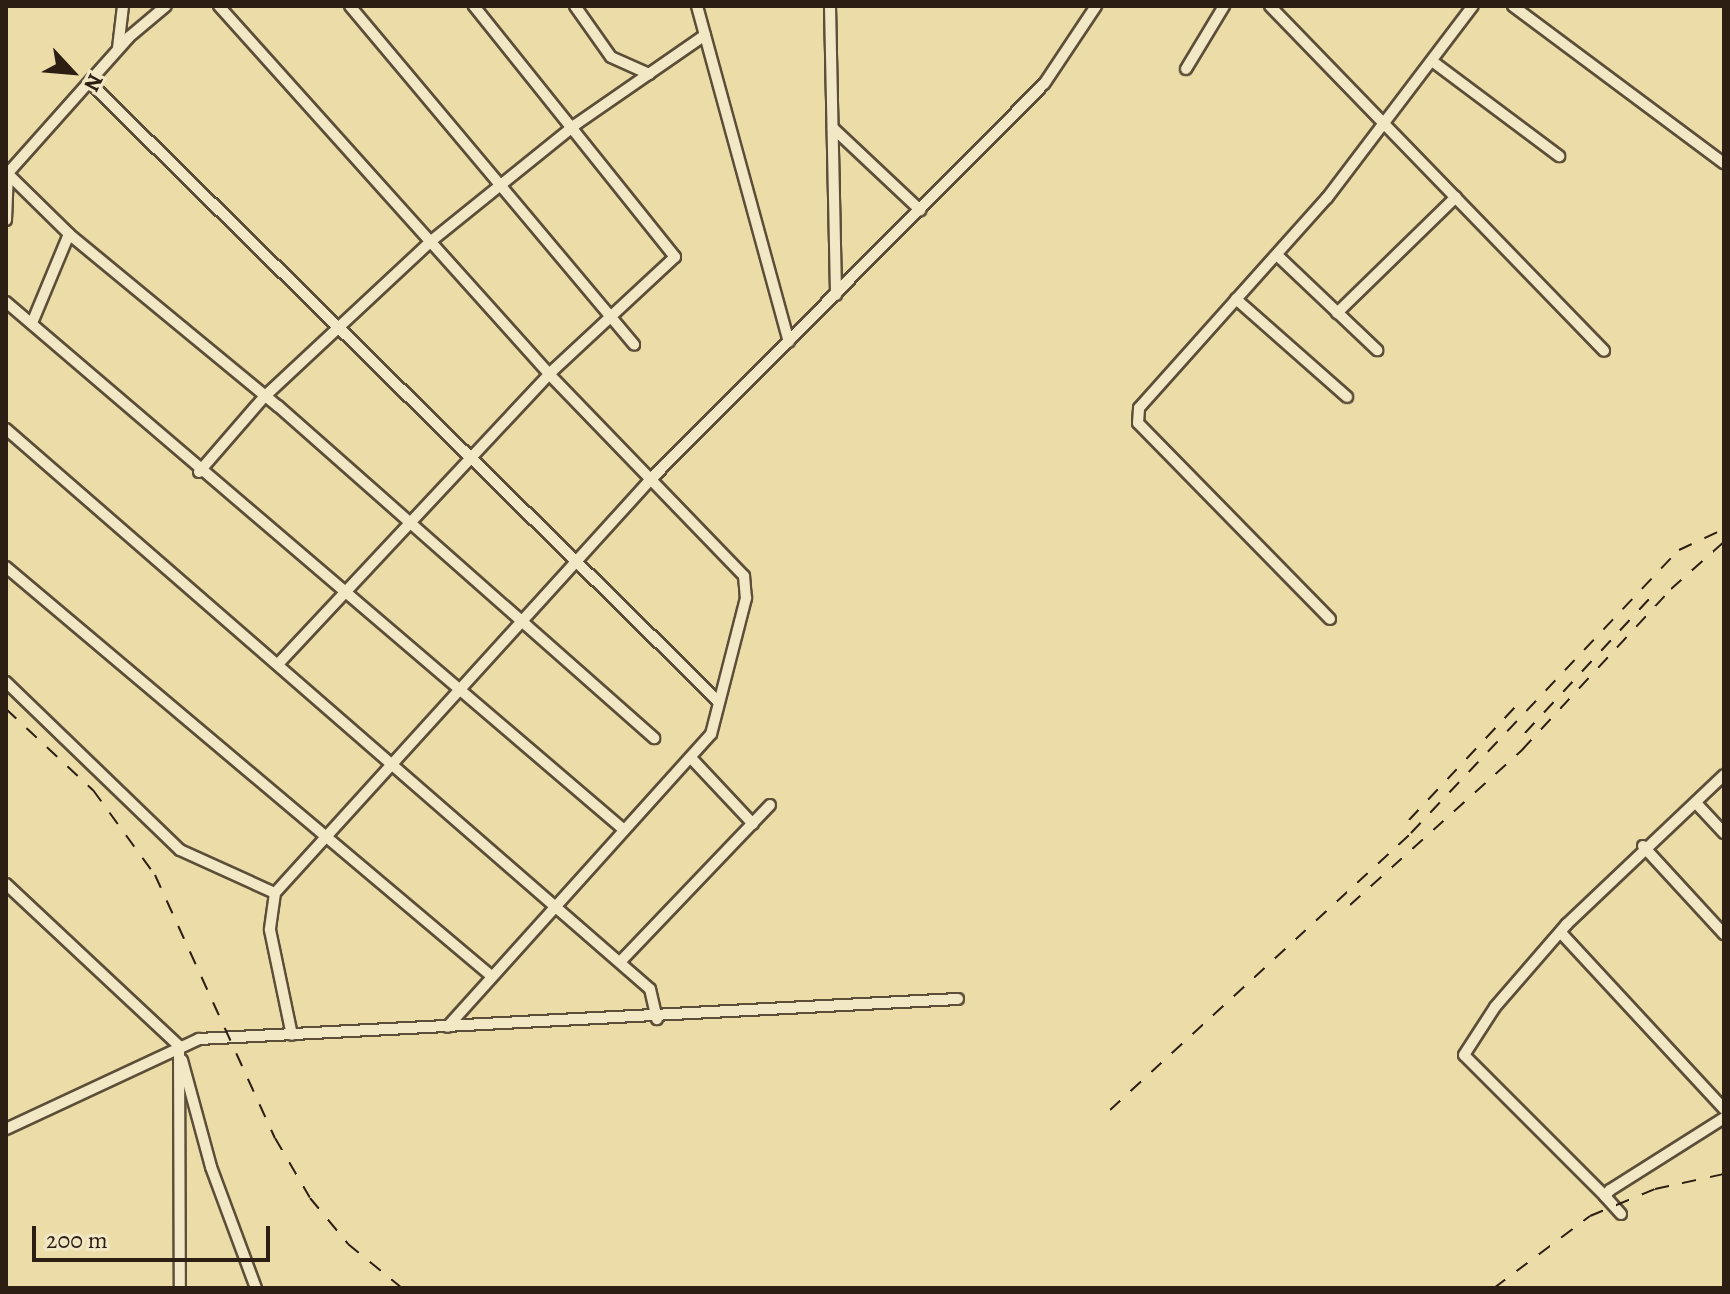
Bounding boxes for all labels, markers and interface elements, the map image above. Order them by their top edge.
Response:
north arrow [32,32,112,112]
text: N [77,69,111,96]
scale bar [36,1210,274,1260]
text: 200 m [46,1224,108,1256]

